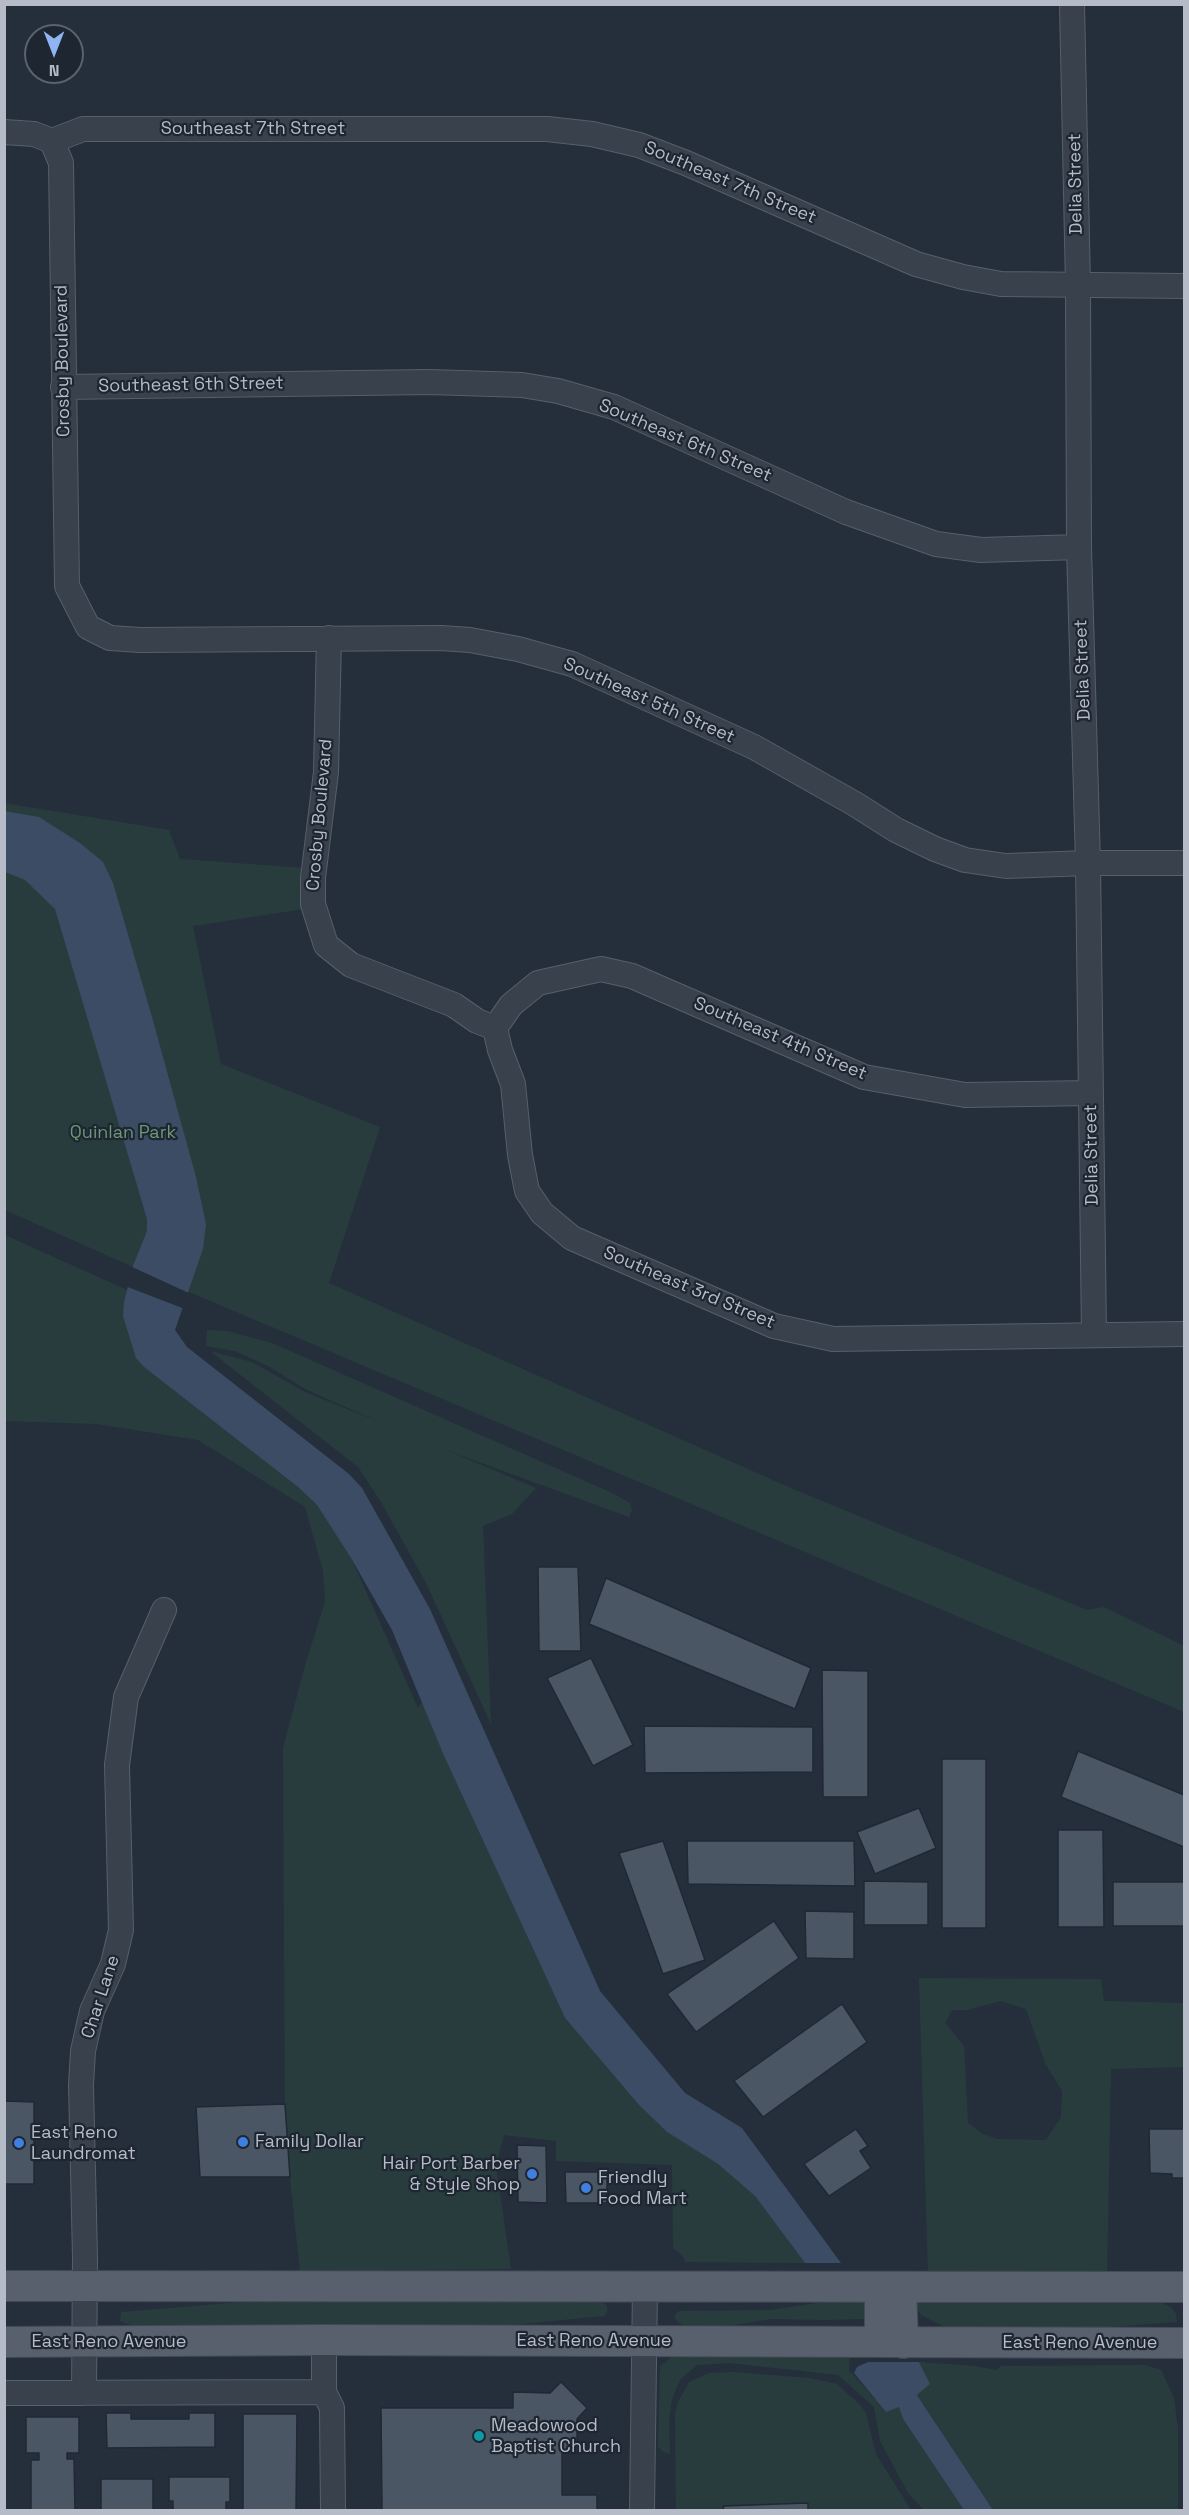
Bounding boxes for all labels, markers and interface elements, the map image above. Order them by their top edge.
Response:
north arrow [24,24,84,84]
text: N [49,60,59,81]
street label: Southeast 7th Street [161,118,345,140]
street label: Delia Street [1064,133,1088,235]
street label: Southeast 7th Street [641,137,819,229]
street label: Crosby Boulevard [51,285,75,437]
street label: Southeast 6th Street [98,373,284,397]
street label: Southeast 6th Street [595,395,775,487]
street label: Delia Street [1070,619,1096,721]
street label: Southeast 5th Street [560,653,738,749]
street label: Crosby Boulevard [303,738,337,892]
street label: Southeast 4th Street [690,993,870,1085]
street label: Delia Street [1080,1104,1104,1206]
park label: Quinlan Park [70,1122,176,1144]
street label: Southeast 3rd Street [600,1242,778,1334]
street label: Char Lane [77,1953,125,2041]
place label: East Reno Laundromat [31,2122,136,2164]
place label: Family Dollar [255,2131,364,2153]
marker: Family Dollar [236,2135,250,2149]
marker: East Reno Laundromat [12,2136,26,2150]
place label: Hair Port Barber & Style Shop [383,2153,520,2196]
marker: Hair Port Barber & Style Shop [525,2167,539,2181]
place label: Friendly Food Mart [598,2167,687,2210]
marker: Friendly Food Mart [579,2181,593,2195]
street label: East Reno Avenue [517,2330,671,2352]
street label: East Reno Avenue [32,2331,186,2353]
street label: East Reno Avenue [1003,2332,1157,2354]
place label: Meadowood Baptist Church [491,2415,621,2458]
marker: Meadowood Baptist Church [472,2429,486,2443]

